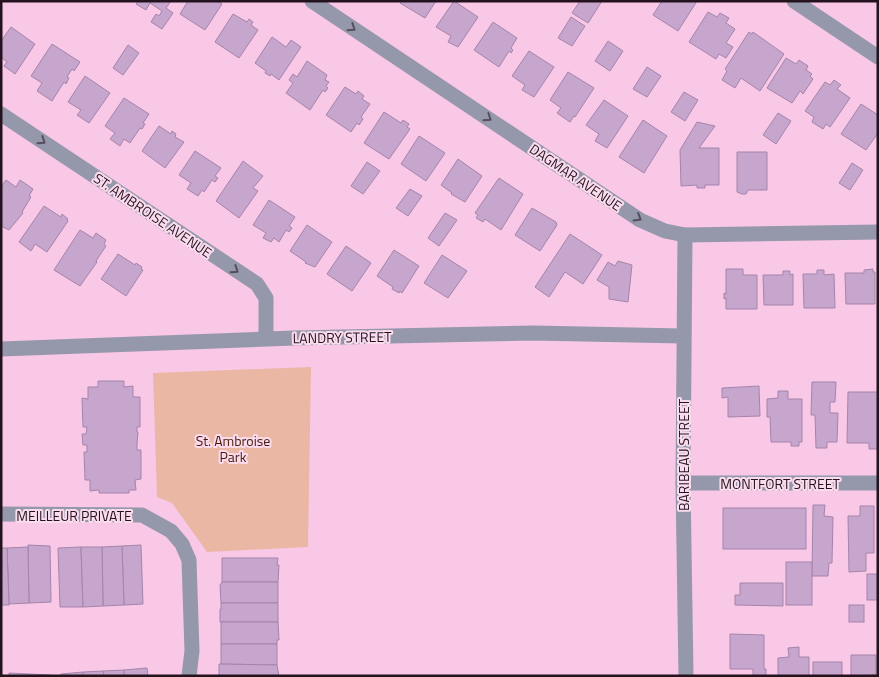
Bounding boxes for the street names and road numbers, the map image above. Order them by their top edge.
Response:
street label: DAGMAR AVENUE [526,138,627,216]
street label: ST. AMBROISE AVENUE [90,168,217,263]
street label: LANDRY STREET [292,326,392,348]
street label: BARIBEAU STREET [673,398,694,511]
street label: MONTFORT STREET [720,473,840,494]
street label: MEILLEUR PRIVATE [16,505,132,526]

